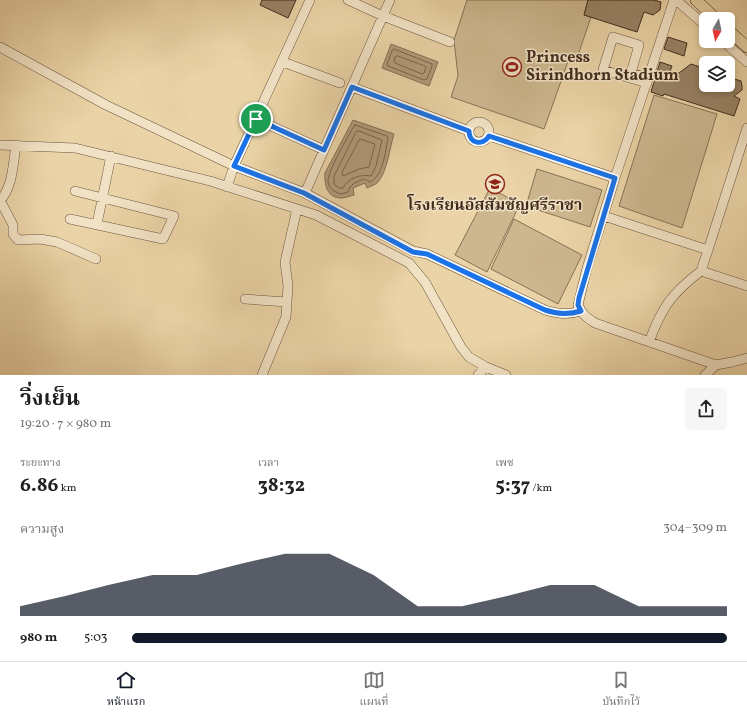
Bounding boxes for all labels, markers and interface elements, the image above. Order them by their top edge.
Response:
north arrow [699,12,735,48]
map controls [699,12,735,92]
place label: Princess Sirindhorn Stadium [526,47,679,87]
sports icon: Princess Sirindhorn Stadium [501,56,523,78]
button: layers [699,56,735,92]
pin [239,102,273,136]
icon: arrive [245,108,267,130]
school or university icon: โรงเรียนอัสสัมชัญศรีราชา [484,173,506,195]
place label: โรงเรียนอัสสัมชัญศรีราชา [407,194,582,217]
text: วิ่งเย็น [20,384,80,415]
button: share [685,388,727,430]
text: 19:20 · 7 × 980 m [20,415,111,433]
text: ระยะทาง [20,456,61,471]
text: เวลา [258,456,279,471]
text: เพซ [495,456,514,471]
text: 6.86 [20,472,59,500]
text: 38:32 [258,472,305,500]
text: 5:37 [495,472,530,500]
text: km [59,481,76,496]
text: /km [530,481,552,496]
text: 304–309 m [663,519,727,537]
text: ความสูง [20,521,64,539]
text: 980 m [20,629,57,647]
text: 5:03 [84,629,107,647]
tab: หน้าแรก [107,669,146,711]
tab: แผนที่ [360,669,388,711]
tab: บันทึกไว้ [602,669,640,711]

